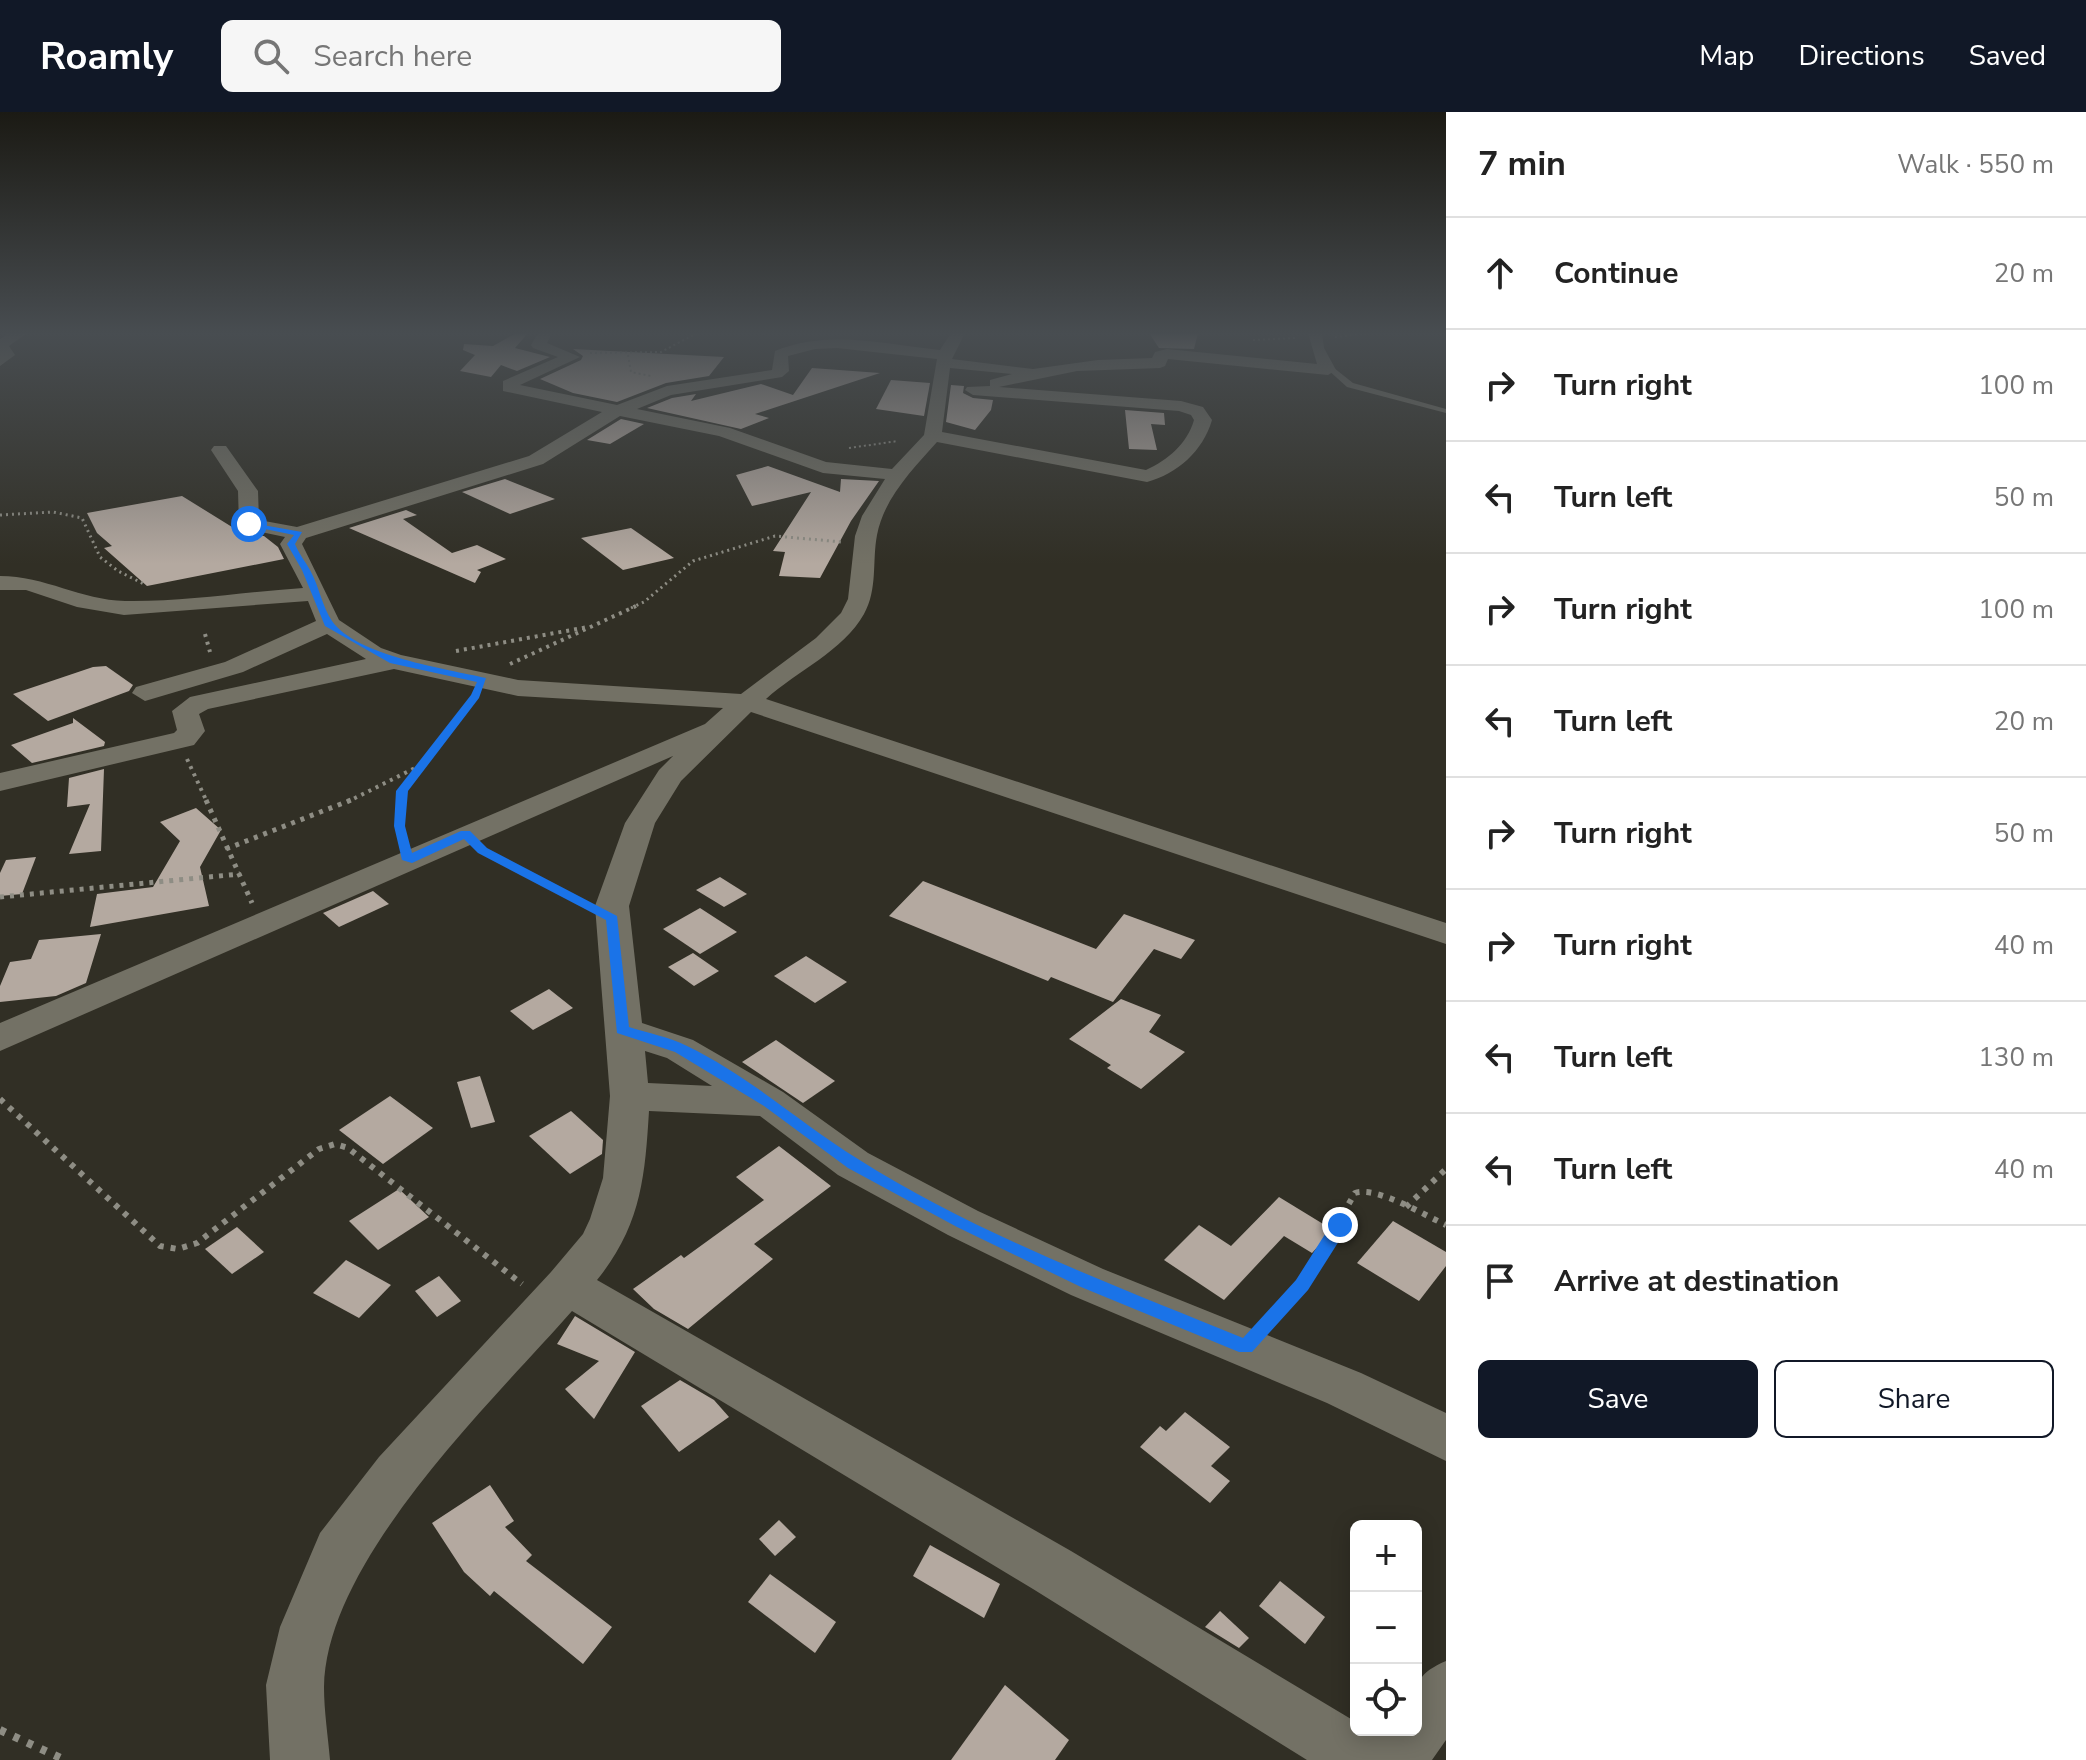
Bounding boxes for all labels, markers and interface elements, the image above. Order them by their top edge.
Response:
search box [221,20,781,92]
text: Roamly [40,31,173,82]
icon: search [249,34,293,78]
text: Search here [313,36,472,77]
text: Map [1699,37,1754,75]
text: Directions [1798,37,1925,75]
text: Saved [1969,37,2046,75]
text: 7 min [1478,141,1566,187]
text: Walk · 550 m [1897,147,2054,182]
icon: ahead [1478,251,1522,295]
text: Continue [1554,253,1679,294]
text: 20 m [1994,256,2054,291]
icon: right [1478,363,1522,407]
text: Turn right [1554,365,1692,406]
text: 100 m [1978,368,2054,403]
icon: left [1478,475,1522,519]
text: Turn left [1554,477,1672,518]
text: 50 m [1994,480,2054,515]
route start [231,506,267,542]
icon: right [1478,587,1522,631]
text: Turn right [1554,589,1692,630]
text: 100 m [1978,592,2054,627]
icon: left [1478,699,1522,743]
text: Turn left [1554,701,1672,742]
text: 20 m [1994,704,2054,739]
icon: right [1478,811,1522,855]
text: Turn right [1554,813,1692,854]
text: 50 m [1994,816,2054,851]
icon: right [1478,923,1522,967]
text: Turn right [1554,925,1692,966]
text: 40 m [1994,928,2054,963]
icon: left [1478,1035,1522,1079]
text: Turn left [1554,1037,1672,1078]
text: 130 m [1978,1040,2054,1075]
icon: left [1478,1147,1522,1191]
text: Turn left [1554,1149,1672,1190]
text: 40 m [1994,1152,2054,1187]
route end [1322,1207,1358,1243]
icon: arrive [1478,1259,1522,1303]
text: Arrive at destination [1554,1261,1839,1302]
button: Save [1478,1360,1758,1438]
button: Share [1774,1360,2054,1438]
map controls [1350,1520,1422,1736]
button: + [1350,1520,1422,1592]
button: − [1350,1592,1422,1664]
button: locate [1350,1664,1422,1736]

